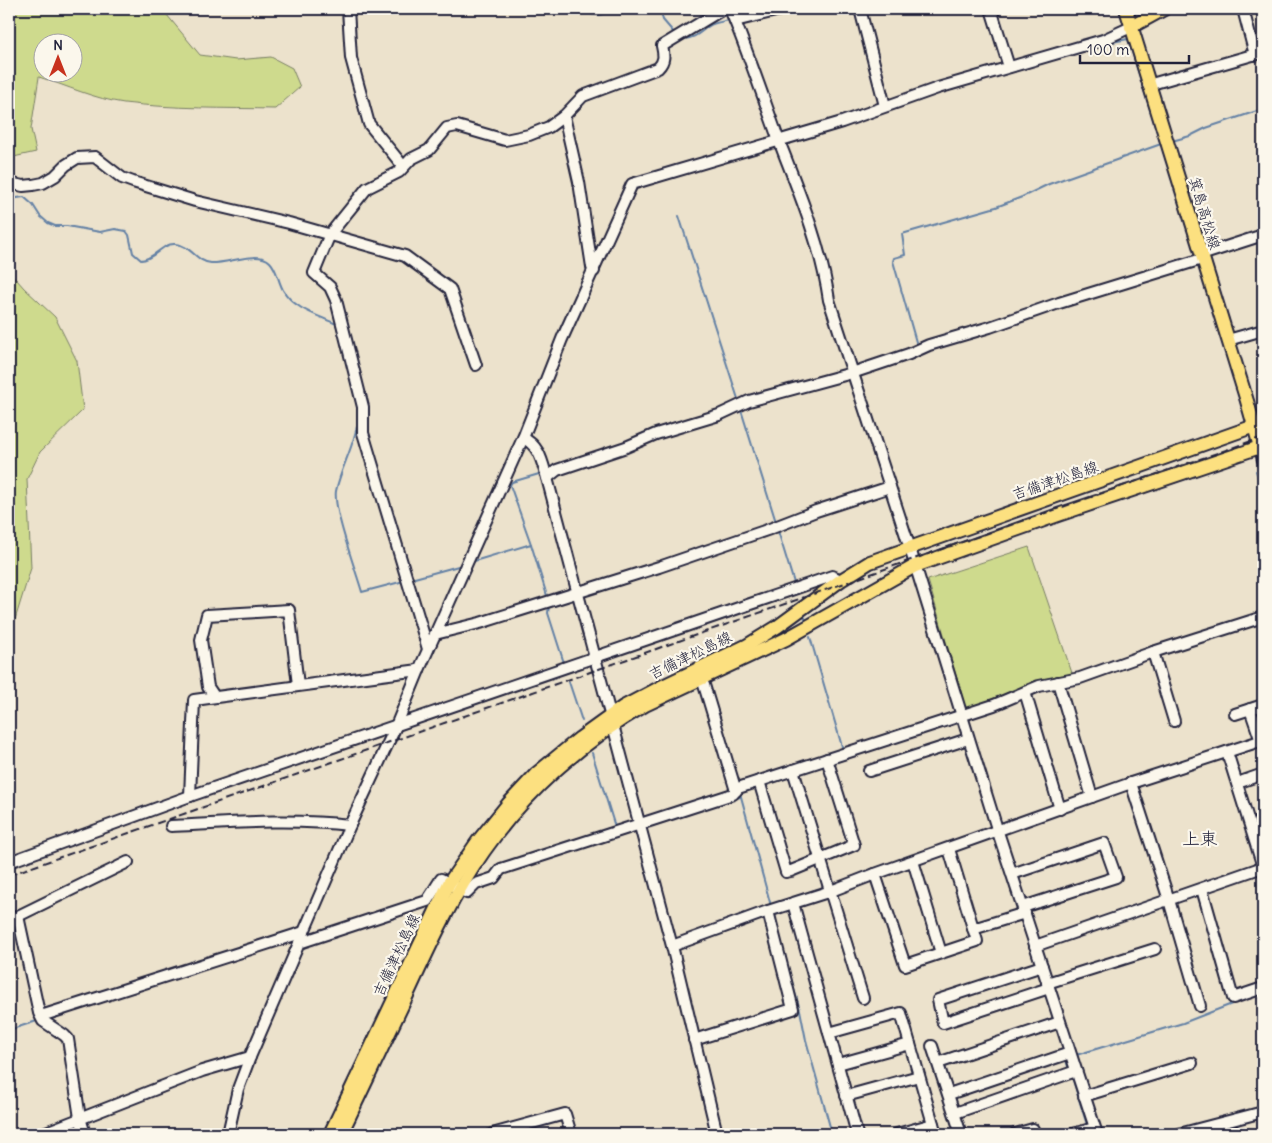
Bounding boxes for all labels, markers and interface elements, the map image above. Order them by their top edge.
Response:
north arrow [32,32,82,82]
scale bar [1080,32,1188,64]
text: N [53,36,63,54]
text: 100 m [1087,40,1129,59]
street label: 箕島高松線 [1185,174,1225,252]
street label: 吉備津松島線 [1009,456,1101,504]
street label: 吉備津松島線 [645,627,735,683]
district label: 上東 [1182,827,1218,850]
street label: 吉備津松島線 [368,910,424,1000]

